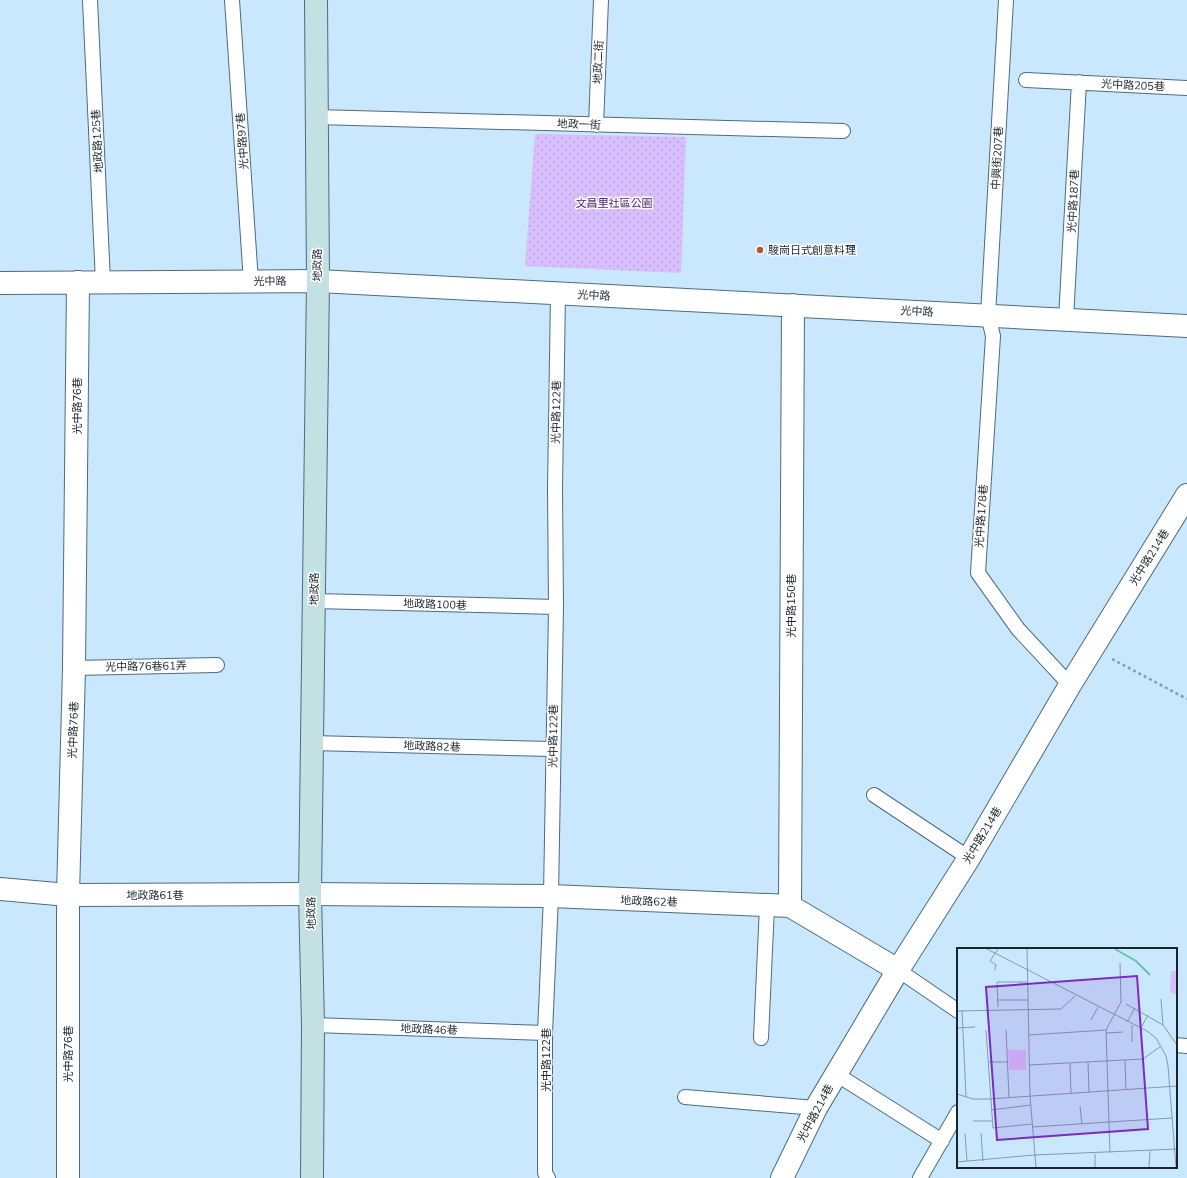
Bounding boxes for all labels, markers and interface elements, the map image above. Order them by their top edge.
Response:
street label: 地政二街 [590,40,606,84]
street label: 光中路205巷 [1101,76,1165,94]
street label: 地政路125巷 [88,109,106,173]
street label: 光中路97巷 [233,112,251,170]
street label: 地政一街 [557,116,601,132]
street label: 中興街207巷 [988,126,1006,190]
street label: 光中路187巷 [1064,169,1082,233]
park label: 文昌里社區公園 [576,196,653,210]
place label: 駿崗日式創意料理 [768,243,856,257]
marker: 駿崗日式創意料理 [755,245,765,255]
street label: 地政路 [310,249,324,282]
street label: 光中路 [253,274,287,288]
street label: 光中路 [577,287,611,303]
street label: 光中路 [900,303,934,319]
street label: 光中路76巷 [70,377,84,435]
street label: 光中路122巷 [548,380,564,444]
street label: 光中路178巷 [972,484,990,548]
street label: 光中路214巷 [1126,526,1172,588]
street label: 地政路 [307,572,321,606]
street label: 光中路150巷 [784,574,798,638]
street label: 地政路100巷 [403,596,467,612]
street label: 光中路76巷61弄 [105,658,187,674]
street label: 光中路76巷 [65,701,81,759]
street label: 光中路122巷 [545,704,561,768]
street label: 地政路82巷 [403,738,461,754]
street label: 光中路214巷 [960,804,1004,866]
street label: 地政路61巷 [126,888,184,902]
street label: 地政路62巷 [620,893,678,909]
street label: 地政路 [304,896,318,930]
inset map [957,948,1177,1168]
street label: 地政路46巷 [400,1021,458,1037]
street label: 光中路76巷 [61,1025,75,1083]
street label: 光中路122巷 [539,1028,553,1092]
street label: 光中路214巷 [794,1082,836,1144]

